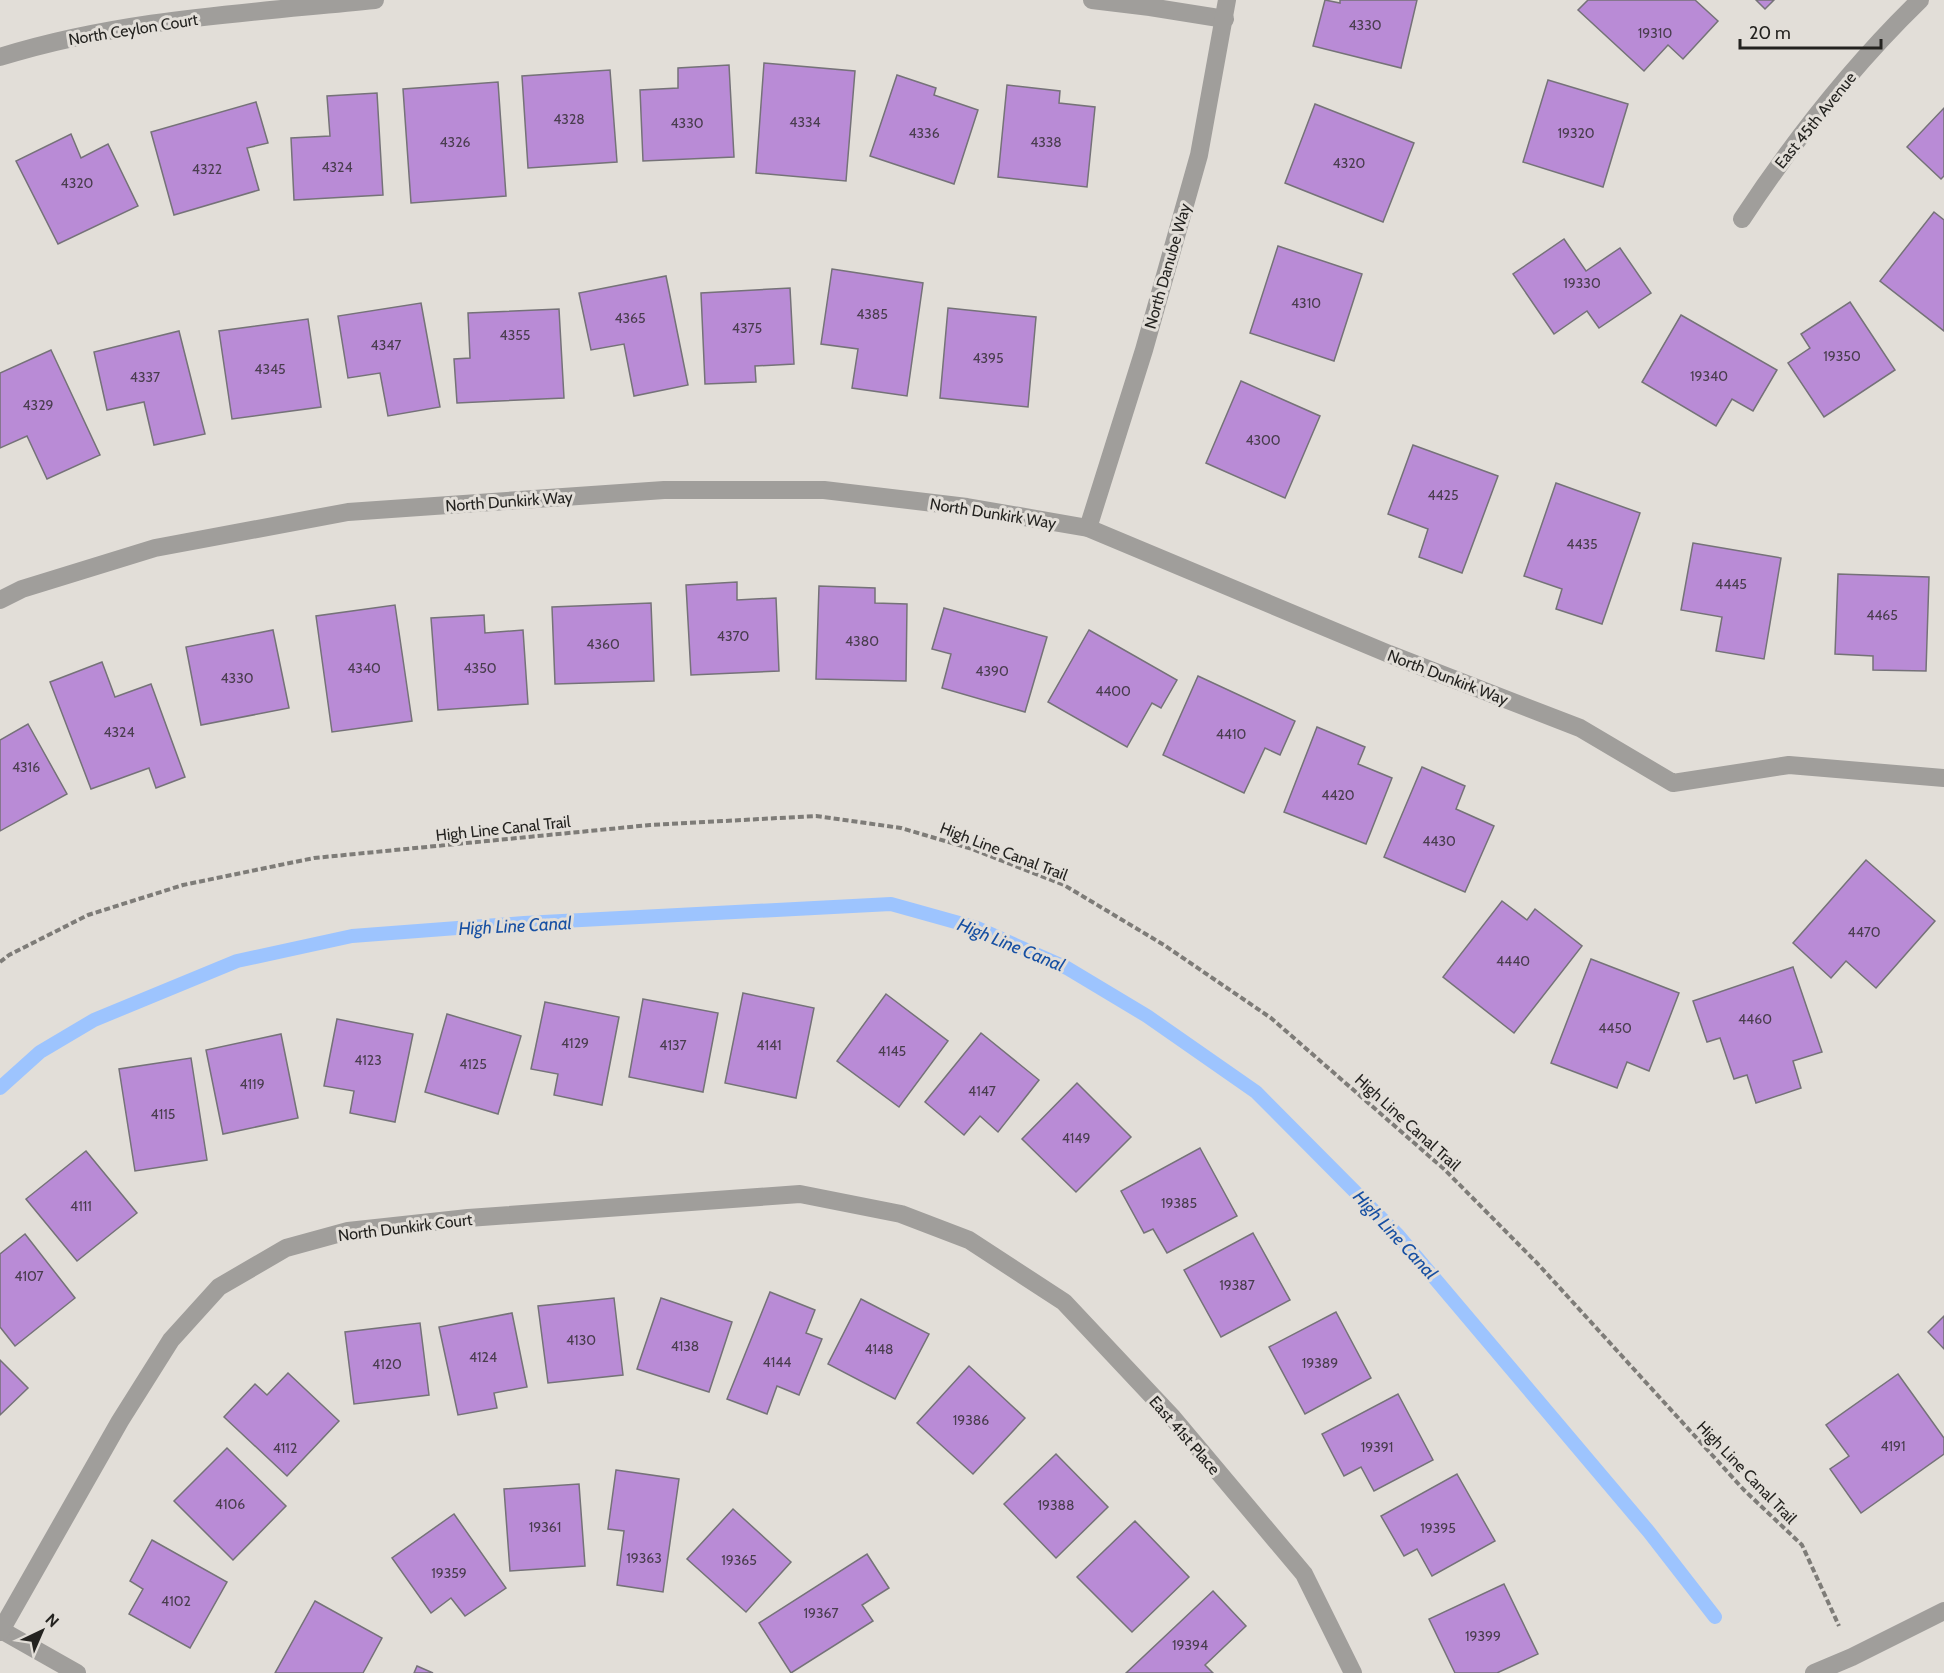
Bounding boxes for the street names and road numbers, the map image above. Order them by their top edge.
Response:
street label: North Ceylon Court [67,10,200,49]
street label: East 45th Avenue [1771,68,1860,172]
street label: North Danube Way [1140,201,1194,331]
street label: North Dunkirk Way [445,488,573,515]
street label: North Dunkirk Way [928,494,1057,533]
street label: North Dunkirk Way [1385,646,1511,709]
street label: High Line Canal Trail [435,812,572,845]
street label: High Line Canal Trail [937,818,1071,885]
street label: High Line Canal Trail [1351,1070,1464,1175]
street label: North Dunkirk Court [337,1210,474,1245]
street label: East 41st Place [1145,1392,1224,1479]
street label: High Line Canal Trail [1693,1417,1801,1528]

